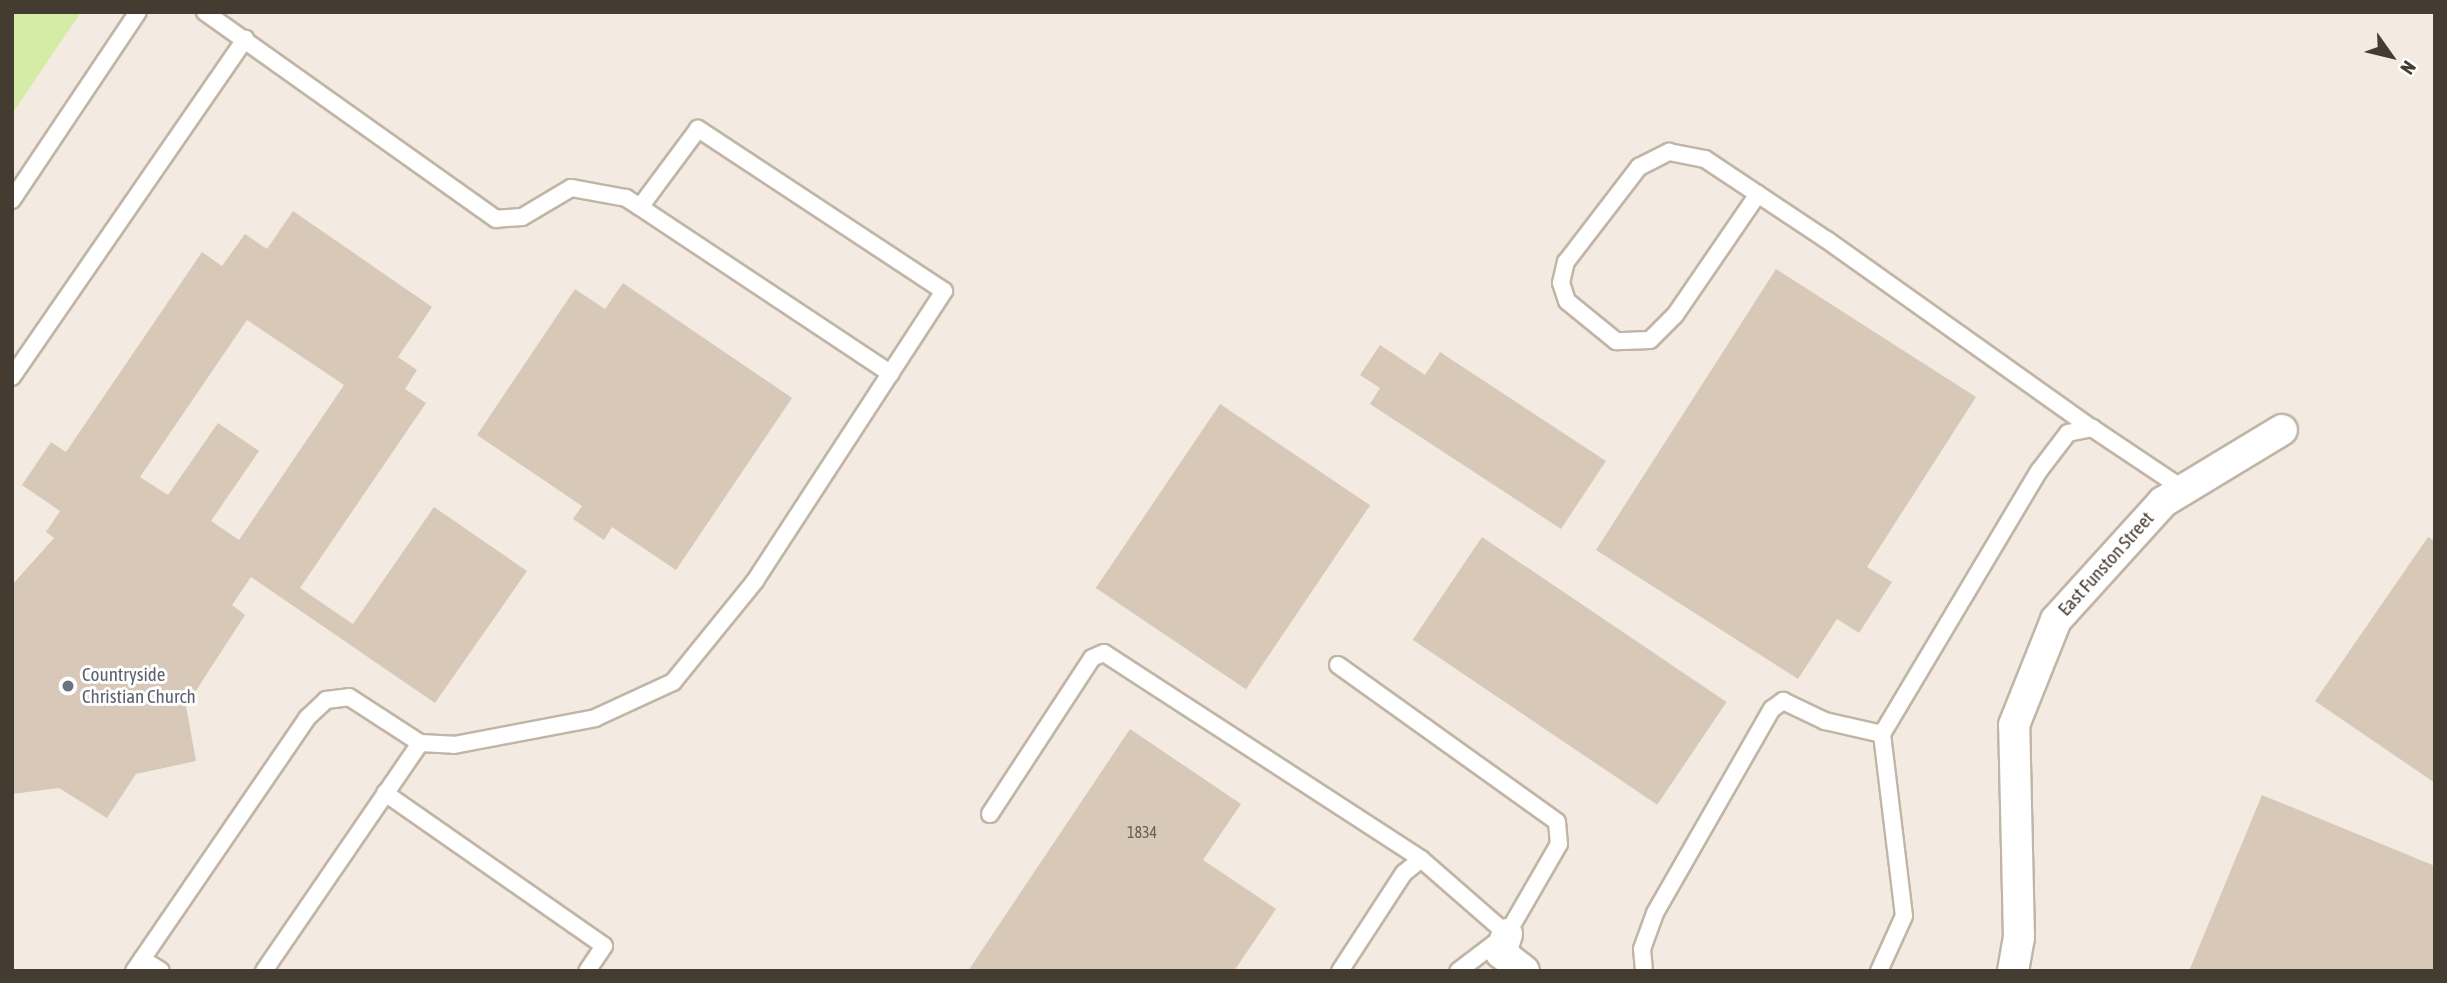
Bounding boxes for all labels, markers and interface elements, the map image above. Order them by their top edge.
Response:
north arrow [2356,21,2426,91]
text: N [2396,57,2421,79]
street label: East Funston Street [2053,507,2159,621]
place label: Countryside Christian Church [82,664,196,708]
marker: Countryside Christian Church [60,678,76,694]
house number: 1834 [1127,822,1157,842]

